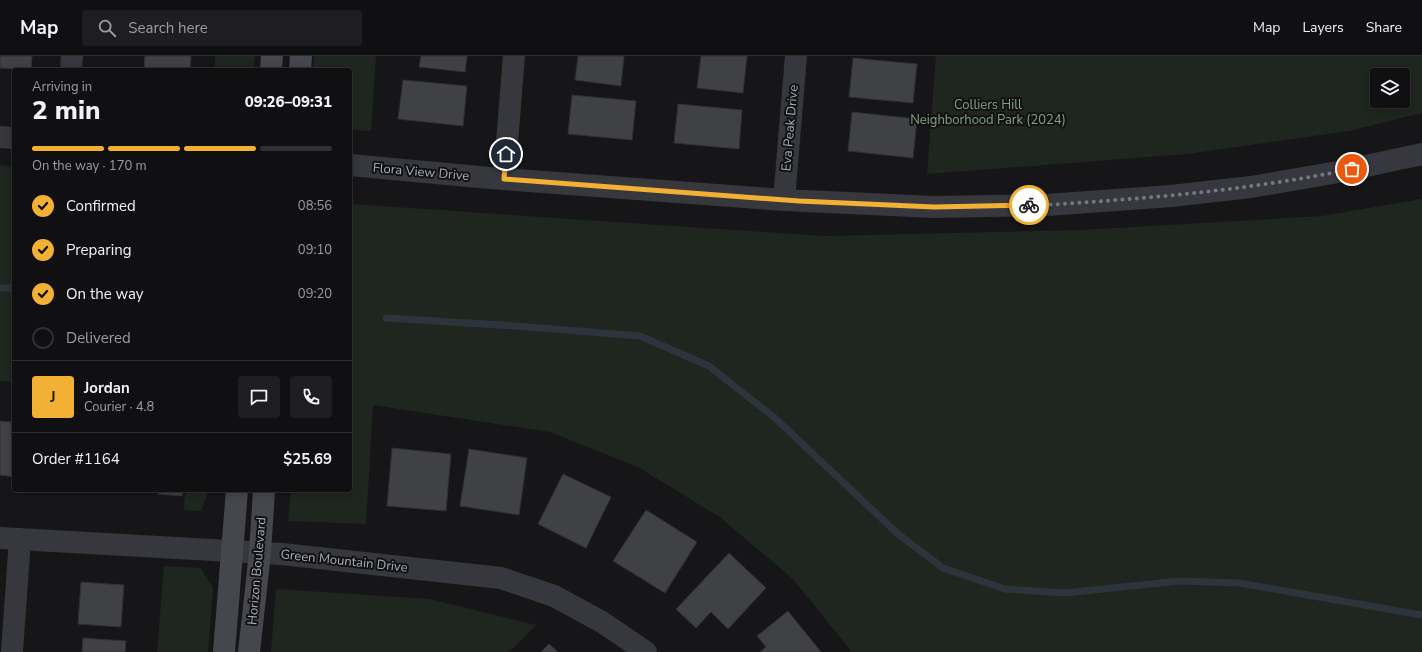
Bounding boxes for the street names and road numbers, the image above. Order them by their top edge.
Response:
street label: Eva Peak Drive [777,84,803,172]
street label: Flora View Drive [372,159,470,185]
street label: Horizon Boulevard [243,516,271,626]
street label: Green Mountain Drive [280,545,408,577]

